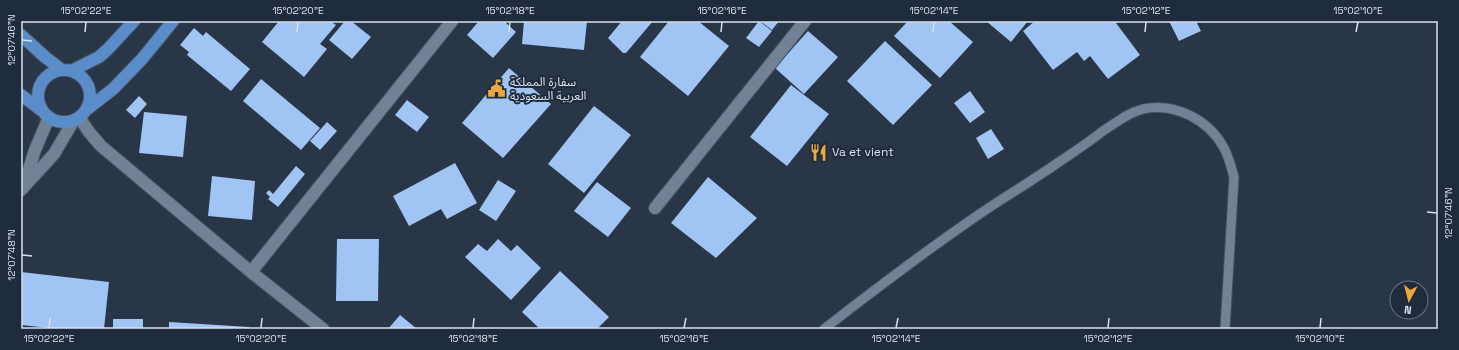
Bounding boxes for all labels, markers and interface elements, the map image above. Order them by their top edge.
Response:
text: 15°02'22"E [61,4,112,17]
text: 15°02'20"E [272,4,324,17]
text: 15°02'18"E [485,4,535,17]
text: 15°02'16"E [697,4,747,17]
text: 15°02'14"E [910,4,959,17]
text: 15°02'12"E [1121,4,1171,17]
text: 15°02'10"E [1333,4,1383,17]
text: 12°07'46"N [5,14,18,66]
place label: سفارة المملكة العربية السعودية [510,74,587,104]
public building icon: سفارة المملكة العربية السعودية [487,79,507,99]
restaurant icon: Va et vient [809,142,829,162]
place label: Va et vient [832,144,894,160]
text: 12°07'46"N [1442,187,1455,239]
text: 12°07'48"N [5,229,18,281]
north arrow [1389,280,1429,320]
text: N [1403,303,1412,317]
text: 15°02'22"E [24,332,75,345]
text: 15°02'20"E [235,332,287,345]
text: 15°02'18"E [448,332,498,345]
text: 15°02'16"E [659,332,709,345]
text: 15°02'14"E [872,332,921,345]
text: 15°02'12"E [1083,332,1133,345]
text: 15°02'10"E [1295,332,1345,345]

